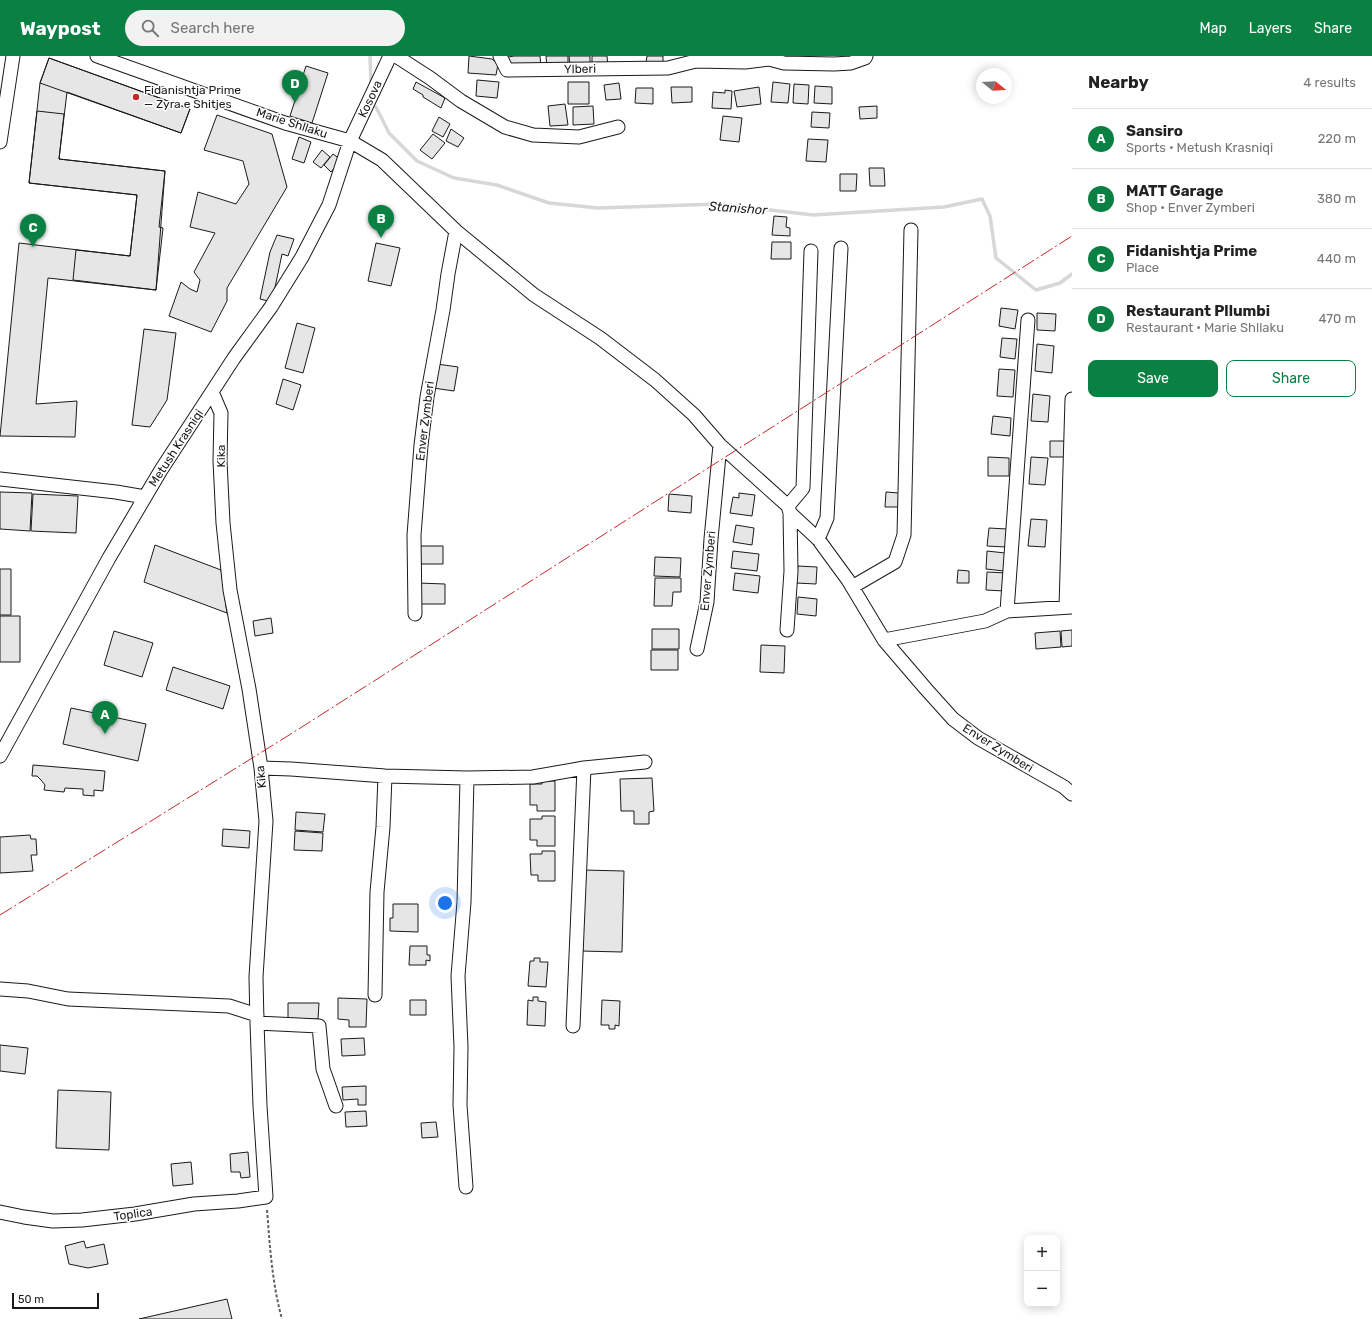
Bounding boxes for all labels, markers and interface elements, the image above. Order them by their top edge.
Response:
search box [125,10,405,46]
text: Waypost [20,17,101,40]
icon: search [139,17,161,39]
text: Search here [171,19,255,37]
text: Map [1200,20,1227,37]
text: Layers [1249,20,1292,37]
text: Share [1314,20,1352,37]
street label: Ylberi [564,62,596,76]
north arrow [976,68,1012,104]
pin: D [282,70,308,103]
text: Nearby [1088,72,1149,92]
text: 4 results [1303,75,1356,90]
street label: Kosova [355,78,385,120]
place label: Fidanishtja Prime — Zyra e Shitjes [144,83,241,111]
marker: Fidanishtja Prime — Zyra e Shitjes [131,92,141,102]
street label: Marie Shllaku [255,105,329,141]
text: Sansiro [1126,122,1183,140]
text: A [1096,131,1106,146]
text: 220 m [1318,131,1356,146]
text: Sports · Metush Krasniqi [1126,140,1273,155]
text: MATT Garage [1126,182,1223,200]
text: B [1096,191,1106,206]
text: 380 m [1317,191,1356,206]
water label: Stanishor [708,198,769,218]
text: Shop · Enver Zymberi [1126,200,1255,215]
pin: B [368,205,394,238]
pin: C [20,214,46,247]
text: Fidanishtja Prime [1126,242,1257,260]
text: C [1096,251,1106,266]
text: 440 m [1317,251,1356,266]
text: Place [1126,260,1159,275]
text: Restaurant Pllumbi [1126,302,1270,320]
text: D [1096,311,1106,326]
text: 470 m [1318,311,1356,326]
text: Restaurant · Marie Shllaku [1126,320,1284,335]
button: Save [1088,360,1218,397]
button: Share [1226,360,1356,397]
street label: Enver Zymberi [413,380,437,462]
street label: Metush Krasniqi [146,407,206,489]
street label: Kika [214,445,228,467]
street label: Enver Zymberi [698,530,718,612]
pin: A [92,701,118,734]
street label: Enver Zymberi [960,721,1036,775]
street label: Kika [253,765,269,789]
your location [435,893,455,913]
street label: Toplica [113,1204,153,1224]
map controls [1024,1235,1060,1307]
button: + [1024,1235,1060,1271]
button: − [1024,1271,1060,1307]
scale bar [12,1291,99,1310]
text: 50 m [18,1293,44,1306]

